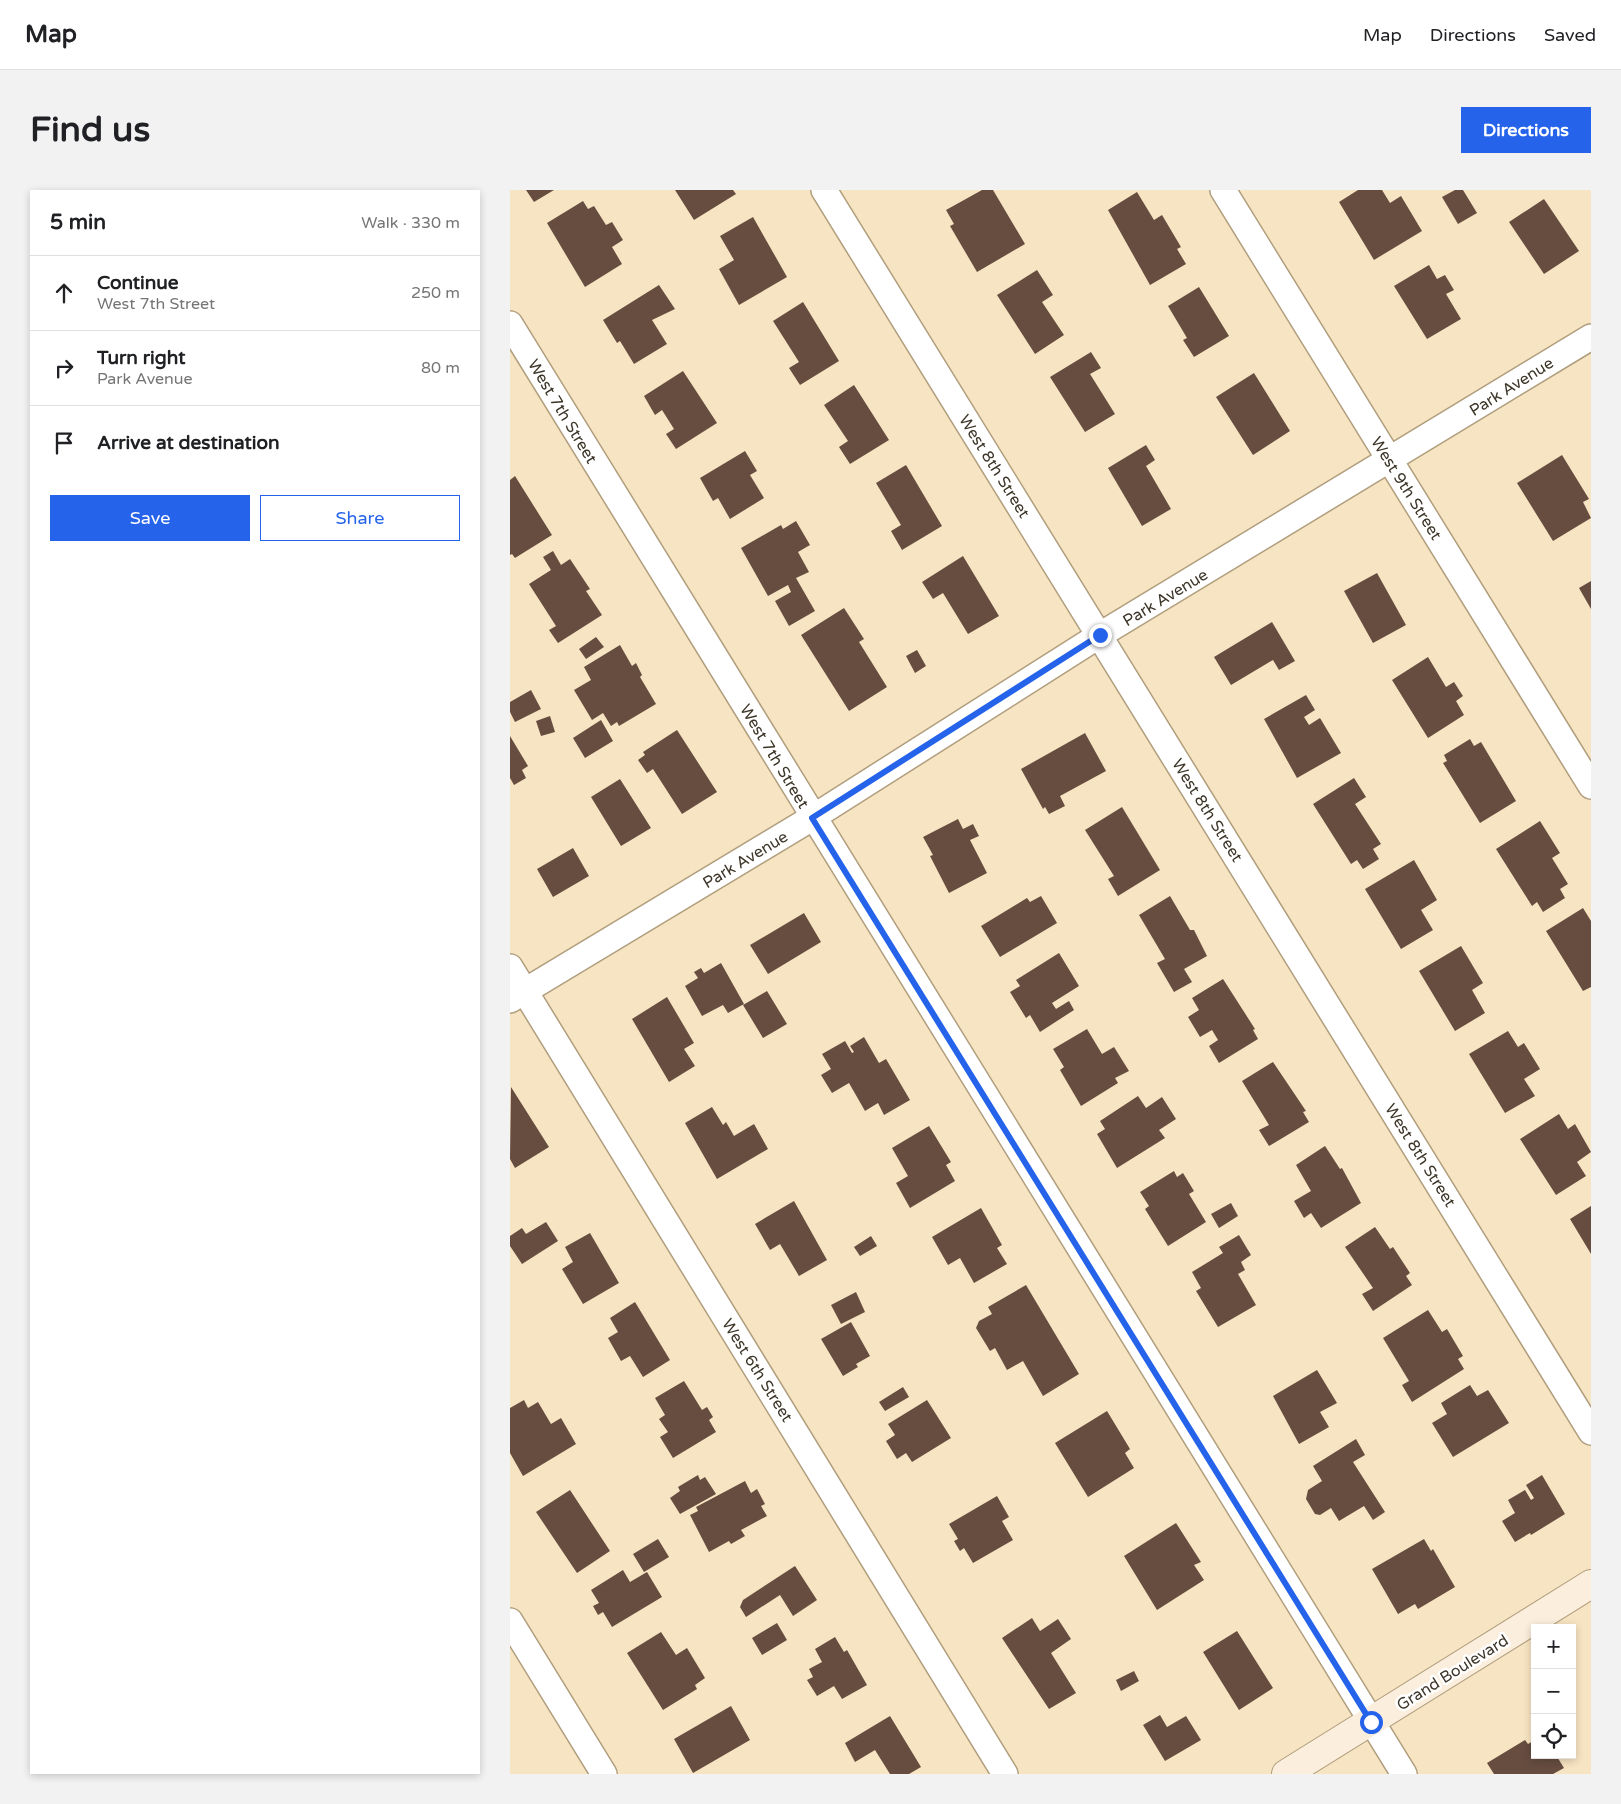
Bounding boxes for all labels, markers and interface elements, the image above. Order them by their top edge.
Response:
text: Map [25,20,77,49]
text: Map [1363,24,1402,46]
text: Directions [1430,24,1516,46]
text: Saved [1544,24,1596,46]
button: Directions [1461,107,1591,153]
text: Find us [30,109,150,151]
text: 5 min [50,210,106,235]
text: Walk · 330 m [361,213,460,233]
text: Continue [97,272,179,294]
icon: ahead [50,279,78,307]
text: 250 m [411,283,460,303]
text: West 7th Street [97,294,215,314]
text: Turn right [97,347,185,369]
street label: Park Avenue [1466,353,1557,421]
icon: right [50,354,78,382]
street label: West 7th Street [523,356,601,467]
text: 80 m [421,358,460,378]
text: Park Avenue [97,369,193,389]
street label: West 8th Street [954,411,1034,522]
icon: arrive [50,429,78,457]
text: Arrive at destination [97,432,280,454]
street label: West 9th Street [1366,433,1446,544]
button: Save [50,495,250,541]
button: Share [260,495,460,541]
street label: Park Avenue [1119,565,1212,631]
route end [1089,624,1112,647]
street label: West 7th Street [735,701,813,812]
street label: West 8th Street [1167,755,1247,866]
street label: Park Avenue [699,827,792,893]
street label: West 8th Street [1380,1100,1460,1211]
street label: West 6th Street [717,1315,797,1426]
map controls [1531,1624,1576,1759]
button: + [1531,1624,1576,1669]
street label: Grand Boulevard [1393,1630,1512,1715]
button: − [1531,1669,1576,1714]
route start [1360,1711,1383,1734]
button: locate [1531,1714,1576,1759]

